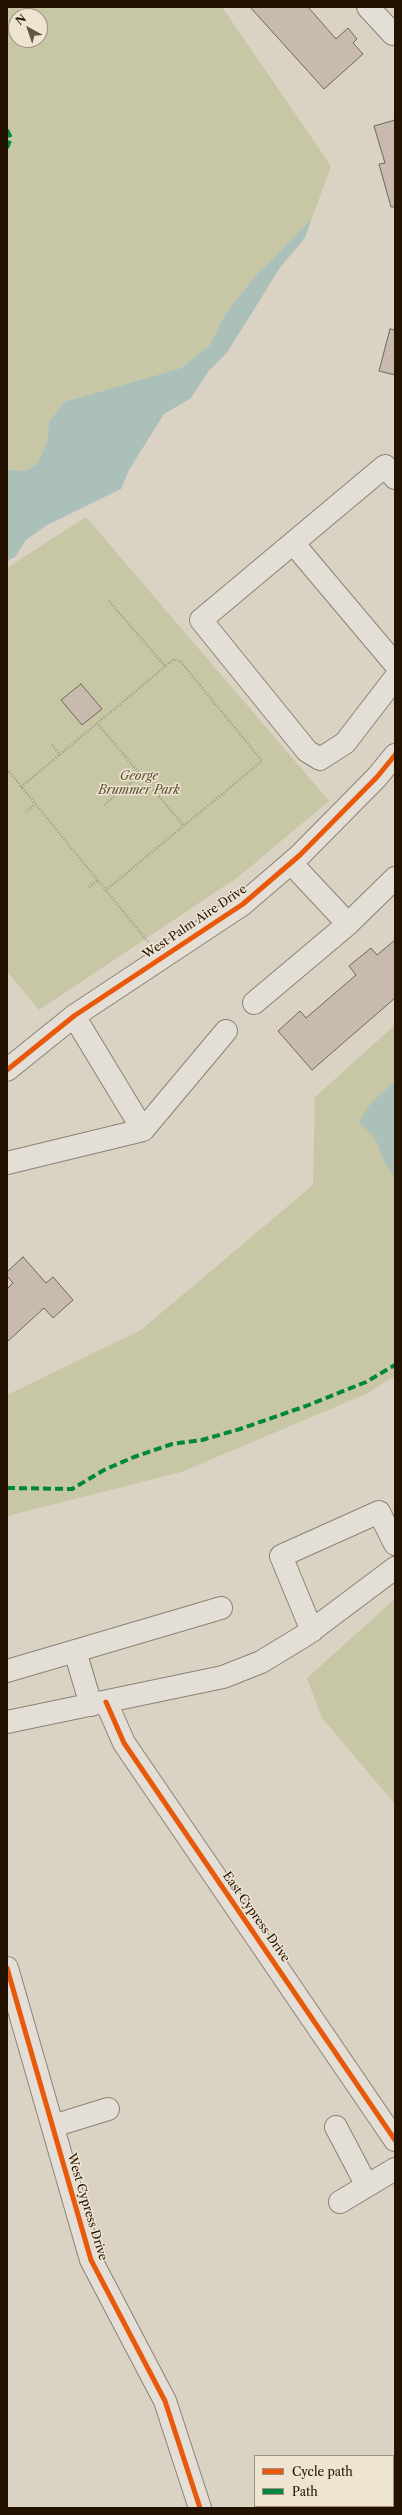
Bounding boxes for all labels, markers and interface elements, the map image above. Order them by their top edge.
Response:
north arrow [8,8,48,48]
text: N [13,11,29,28]
park label: George Brummer Park [98,770,180,798]
street label: West Palm Aire Drive [140,882,250,962]
street label: East Cypress Drive [219,1869,293,1965]
street label: West Cypress Drive [64,2152,110,2262]
legend [254,2455,394,2507]
text: Cycle path [292,2464,353,2479]
text: Path [292,2484,318,2499]

